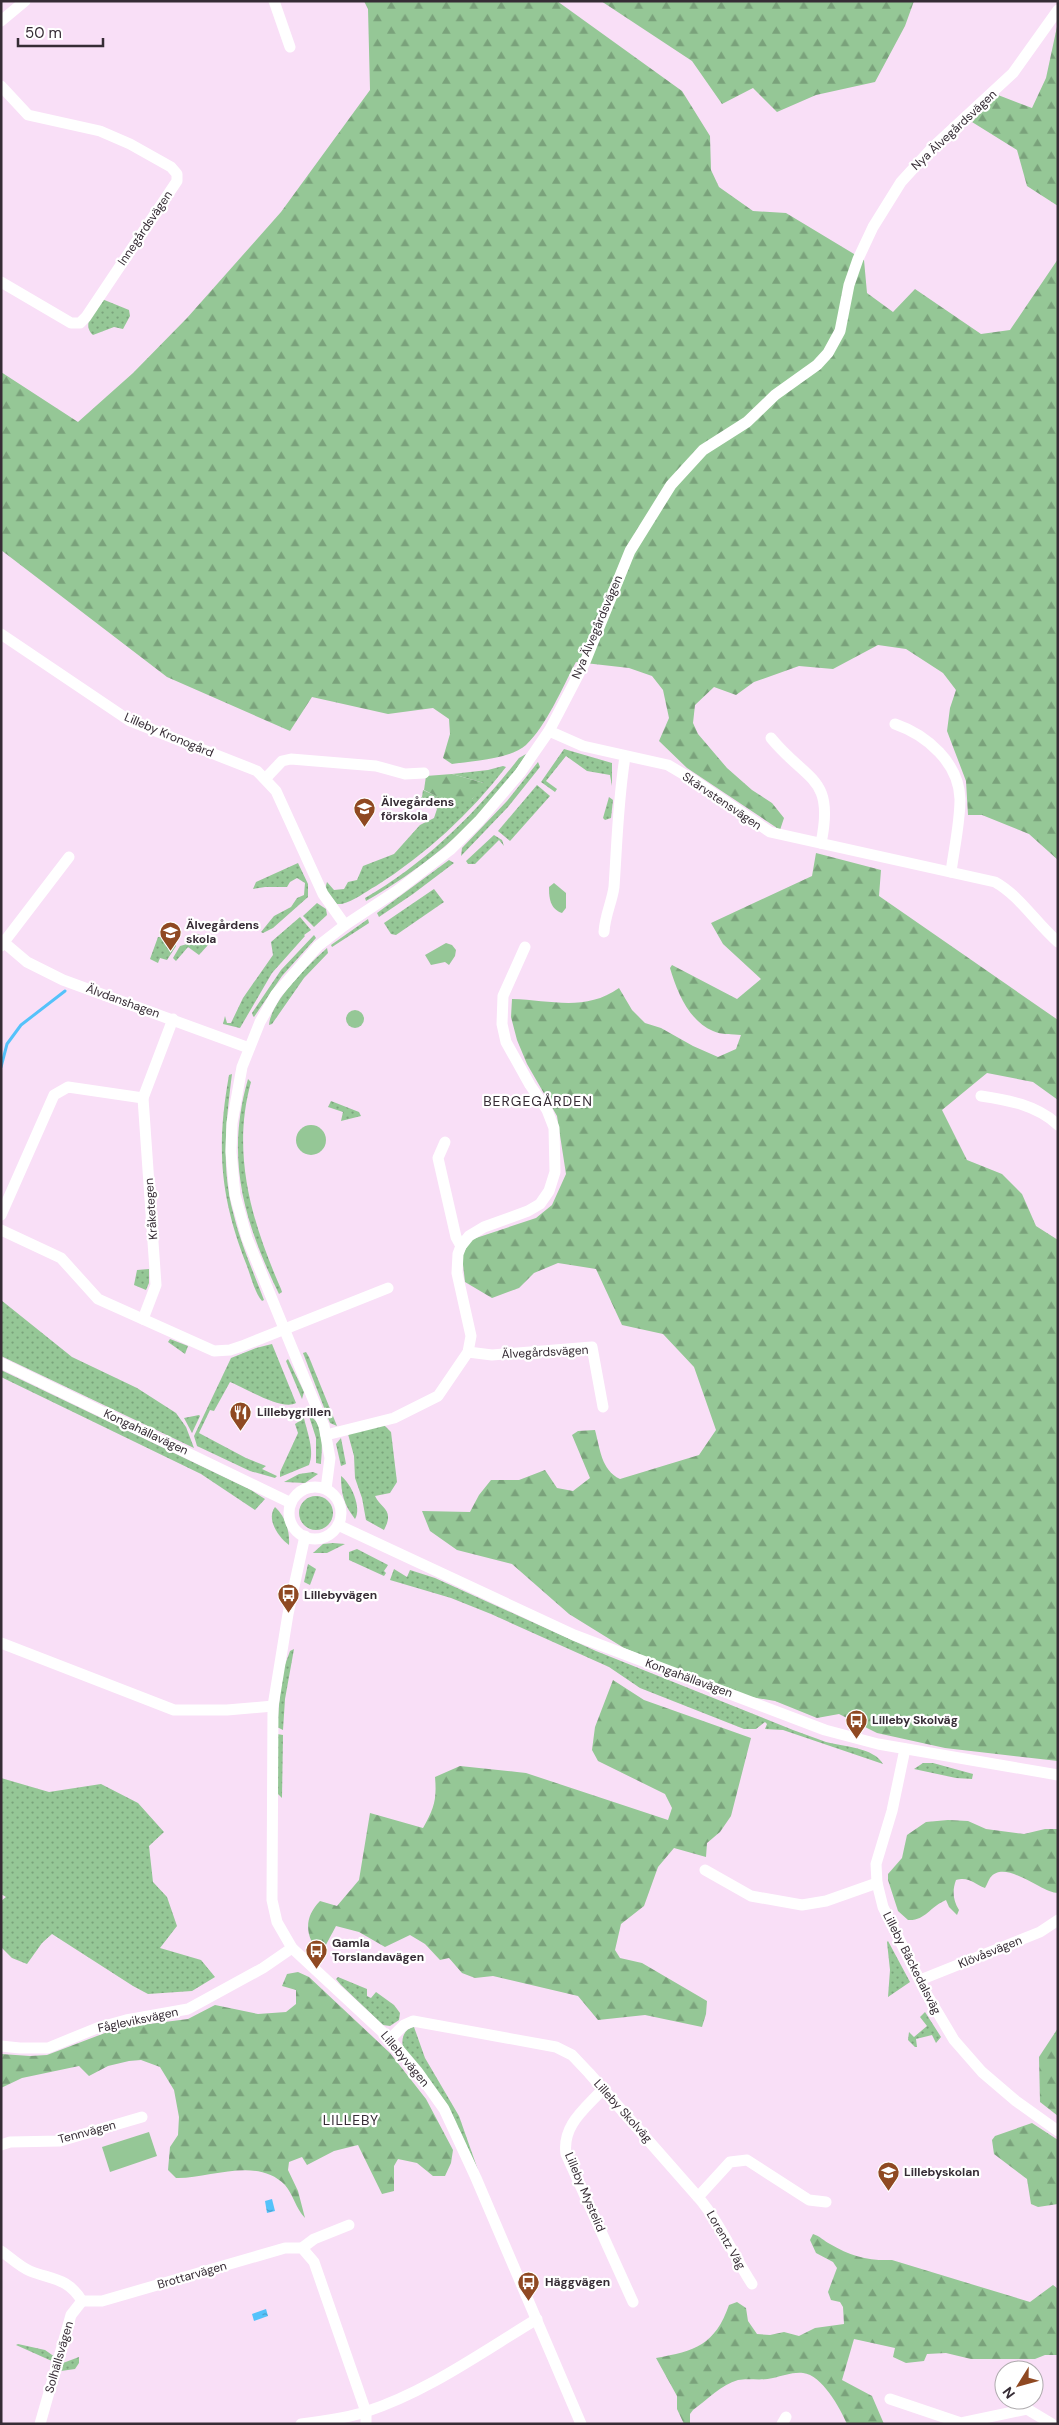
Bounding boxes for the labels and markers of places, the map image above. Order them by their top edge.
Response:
place label: Älvegårdens förskola [381,794,454,824]
school or university icon: Älvegårdens förskola [353,797,377,828]
place label: Älvegårdens skola [186,917,259,947]
school or university icon: Älvegårdens skola [158,920,182,951]
restaurant icon: Lillebygrillen [229,1400,253,1431]
place label: Lillebygrillen [257,1404,331,1420]
bus stop icon: Lillebyvägen [276,1583,300,1614]
place label: Lillebyvägen [304,1587,377,1603]
bus stop icon: Lilleby Skolväg [844,1708,868,1739]
place label: Lilleby Skolväg [872,1712,958,1728]
place label: Gamla Torslandavägen [332,1935,424,1965]
bus stop icon: Gamla Torslandavägen [304,1938,328,1969]
school or university icon: Lillebyskolan [876,2160,900,2191]
place label: Lillebyskolan [904,2164,980,2180]
bus stop icon: Häggvägen [517,2270,541,2301]
place label: Häggvägen [545,2274,610,2290]

